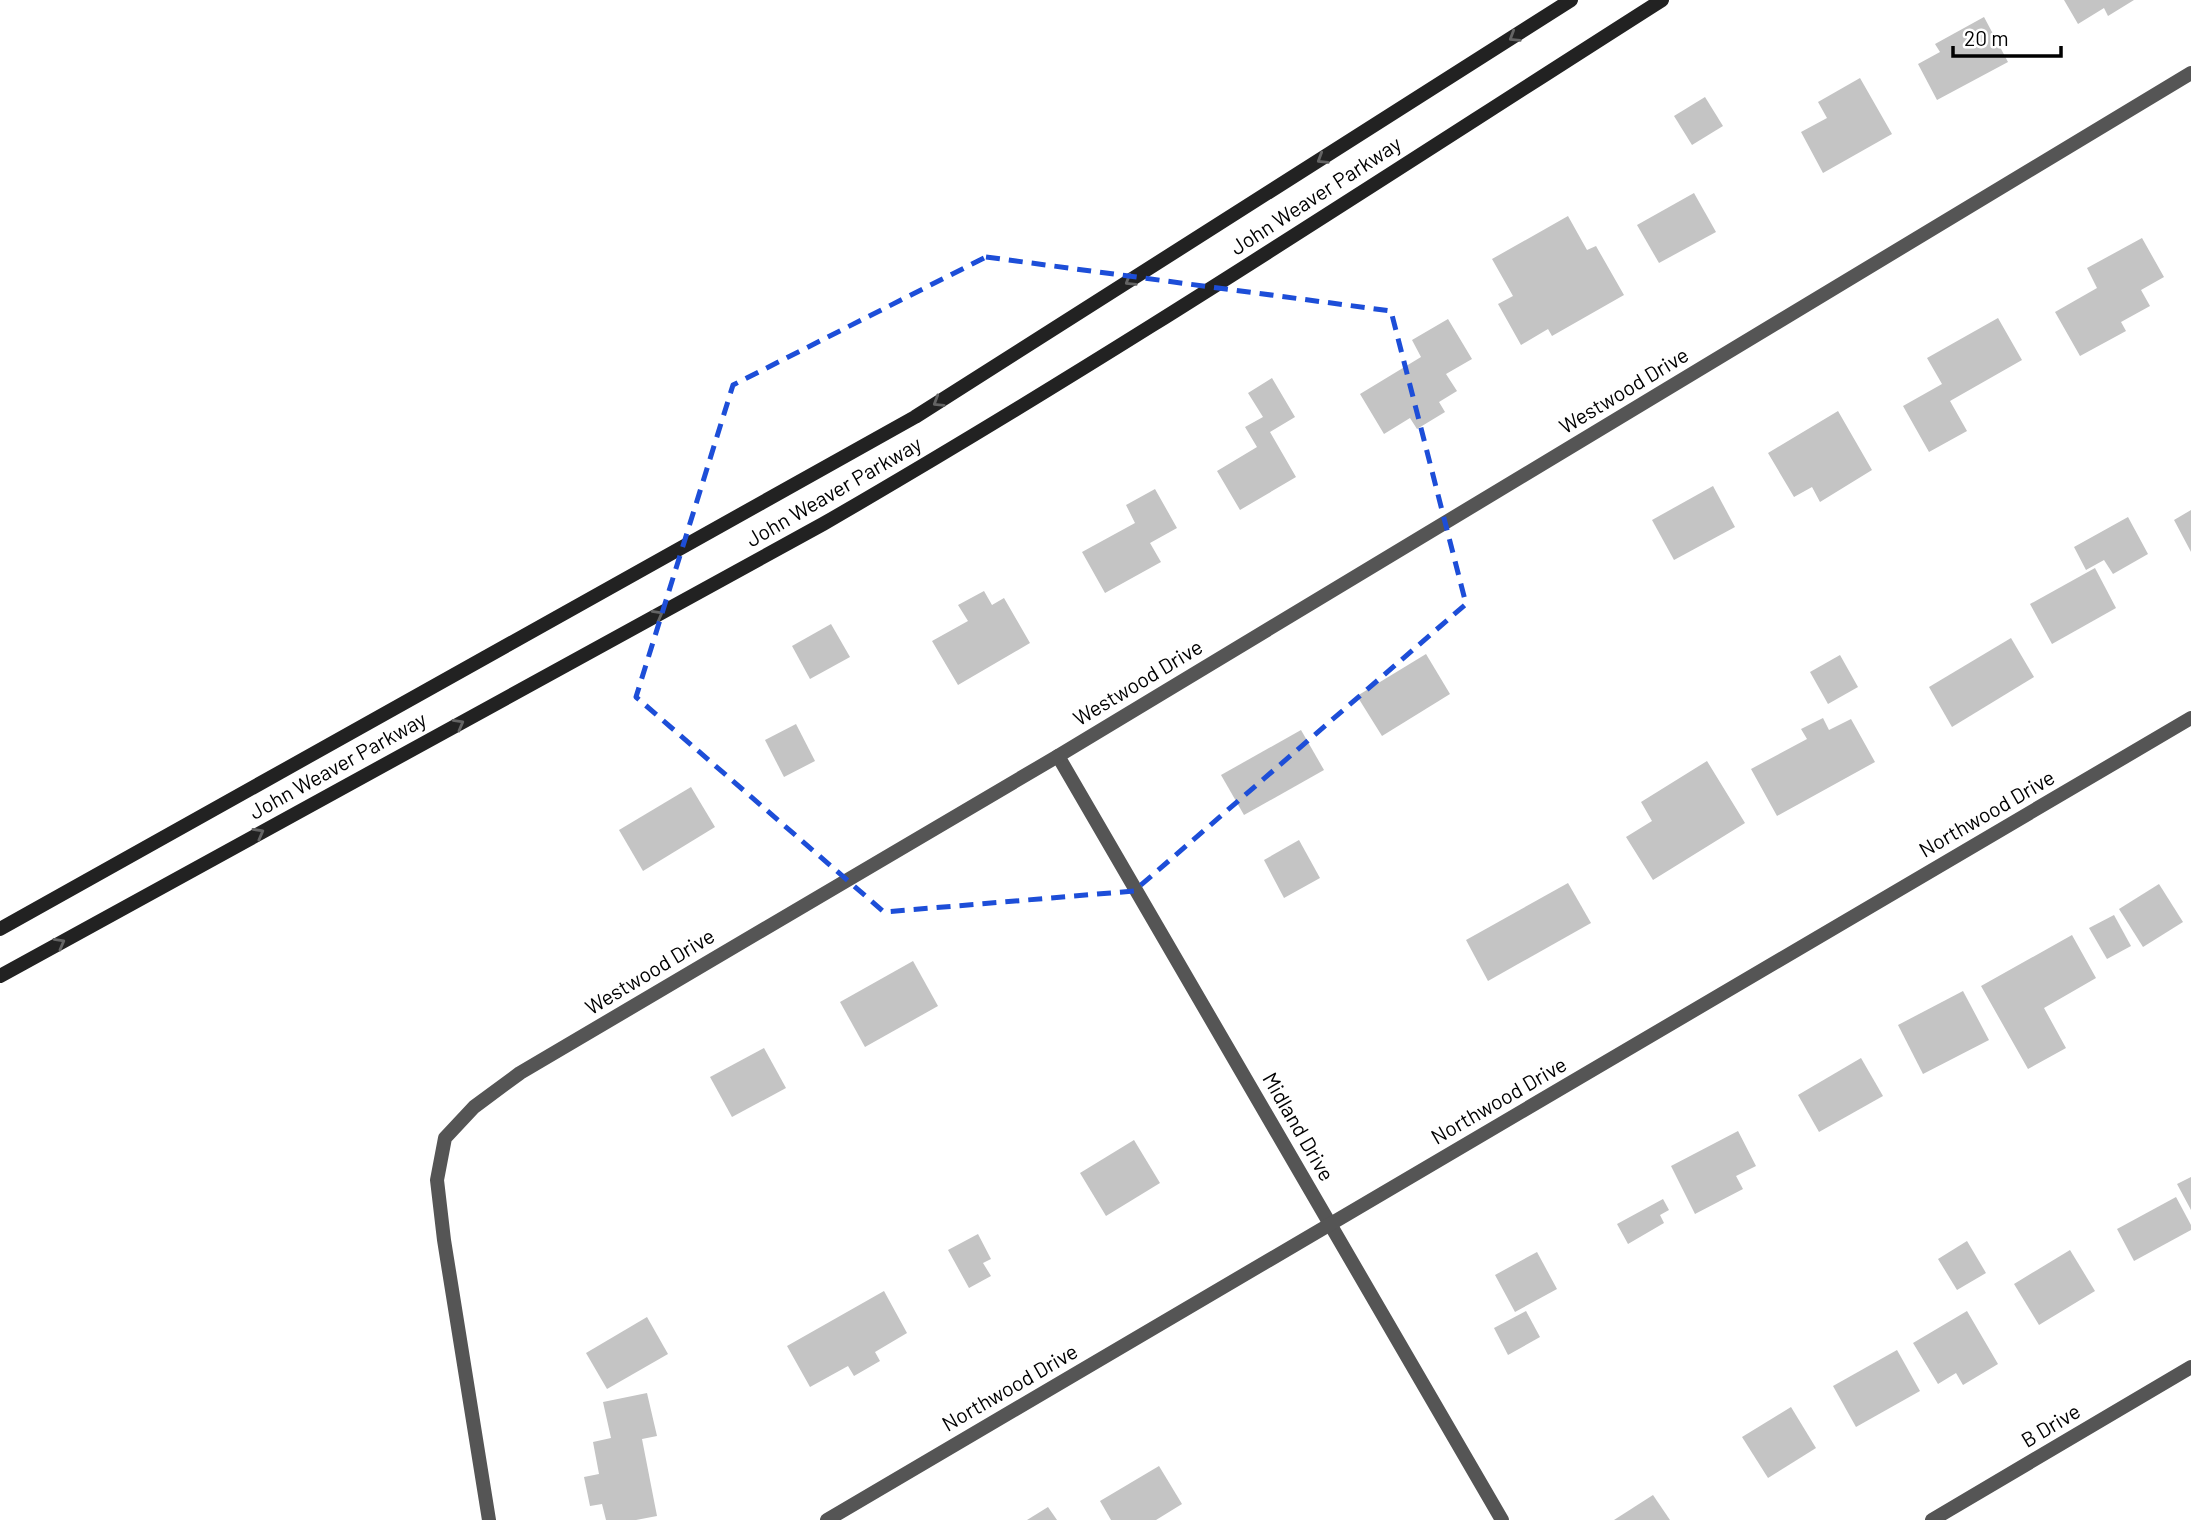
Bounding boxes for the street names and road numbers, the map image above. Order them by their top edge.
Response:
street label: John Weaver Parkway [1225,130,1406,259]
street label: Westwood Drive [1554,341,1692,438]
street label: John Weaver Parkway [741,430,926,551]
street label: Westwood Drive [1068,633,1206,730]
street label: John Weaver Parkway [244,705,430,824]
street label: Northwood Drive [1914,764,2059,862]
street label: Westwood Drive [580,922,718,1019]
street label: Northwood Drive [1426,1051,1571,1149]
street label: Midland Drive [1258,1068,1340,1185]
street label: Northwood Drive [937,1338,1082,1436]
street label: B Drive [2016,1397,2084,1452]

